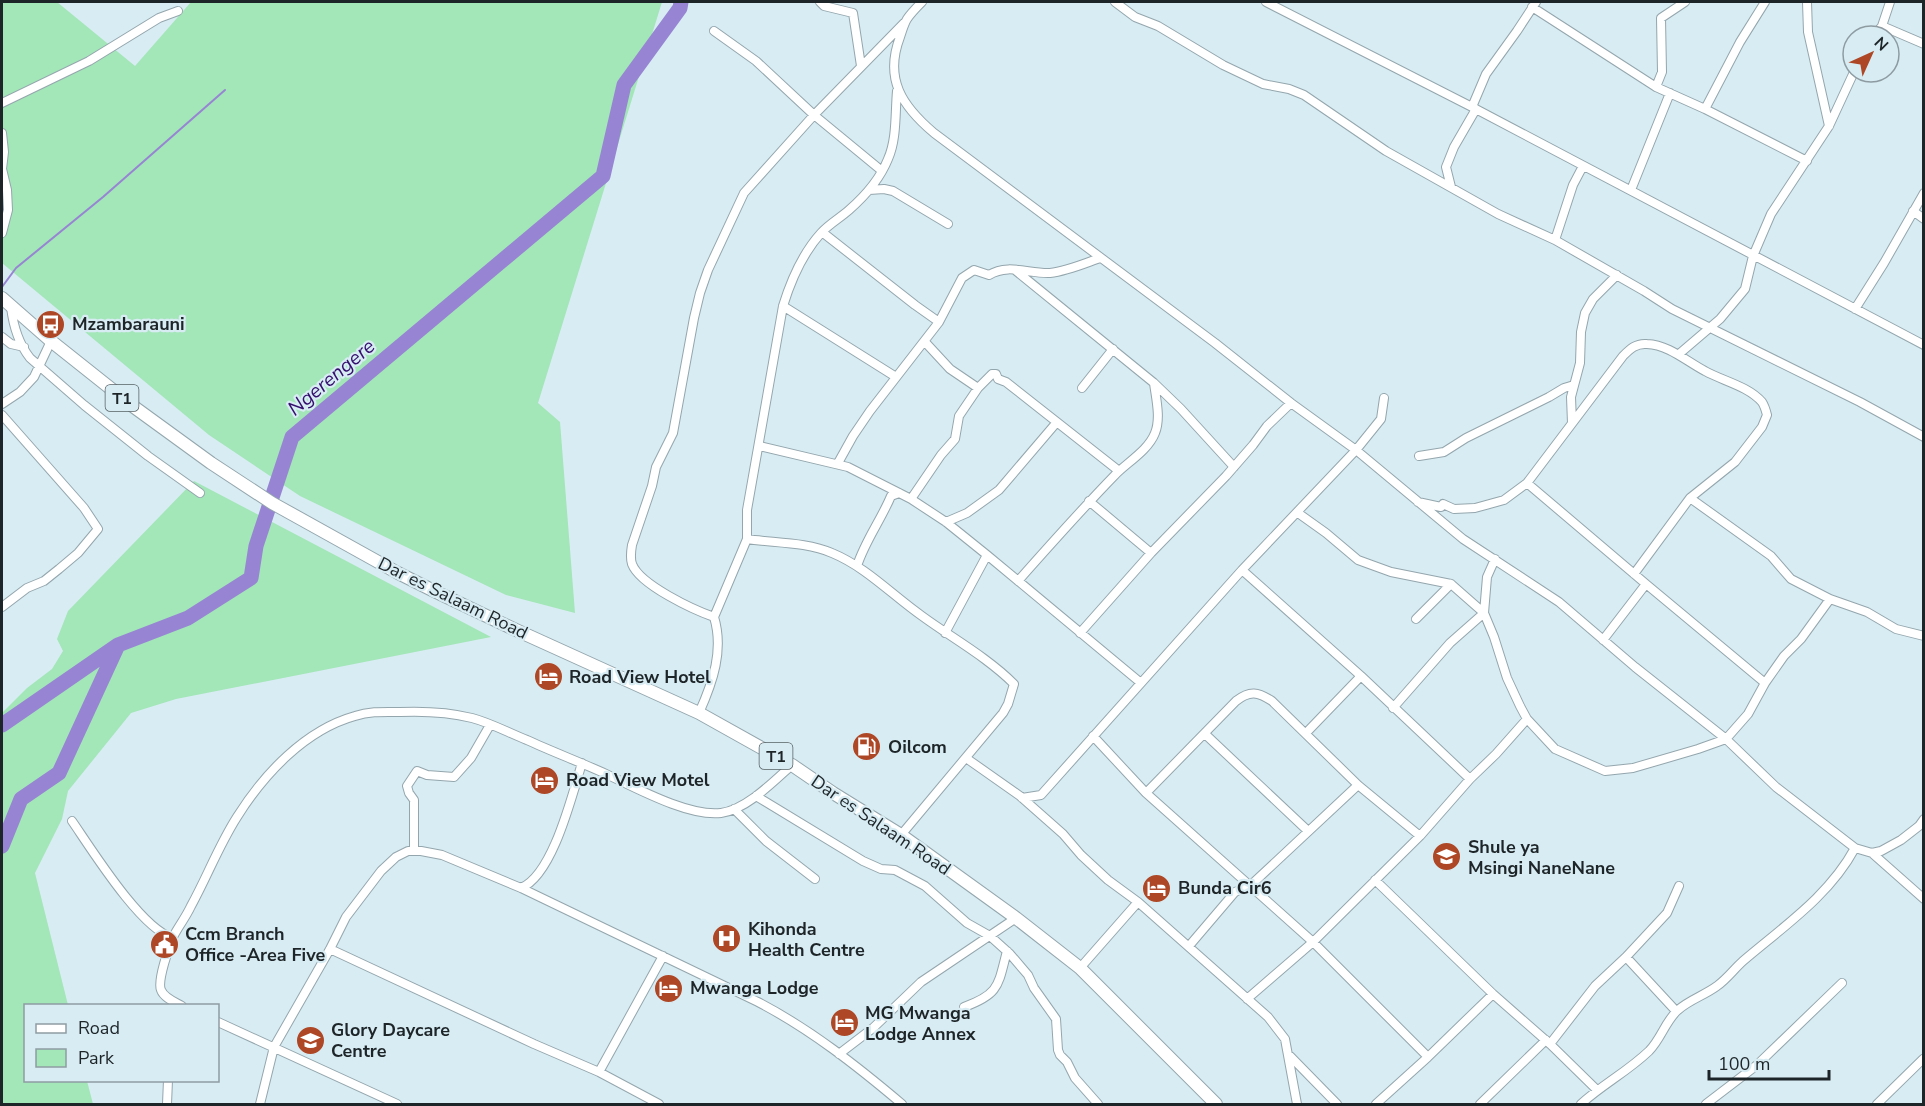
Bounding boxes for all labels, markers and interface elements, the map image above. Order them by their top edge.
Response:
north arrow [1841,24,1901,84]
text: N [1869,32,1893,56]
bus stop icon: Mzambarauni [35,308,67,340]
place label: Mzambarauni [72,312,185,336]
water label: Ngerengere [282,333,381,422]
road number: T1 [106,385,138,411]
street label: Dar es Salaam Road [374,551,532,645]
hotel icon: Road View Hotel [532,661,564,693]
place label: Road View Hotel [569,665,711,689]
fuel station icon: Oilcom [851,731,883,763]
place label: Oilcom [888,735,947,759]
road number: T1 [760,743,792,769]
hotel icon: Road View Motel [529,764,561,796]
place label: Road View Motel [566,768,710,792]
street label: Dar es Salaam Road [806,769,956,881]
place label: Shule ya Msingi NaneNane [1468,835,1615,880]
school or university icon: Shule ya Msingi NaneNane [1431,841,1463,873]
hotel icon: Bunda Cir6 [1141,872,1173,904]
place label: Bunda Cir6 [1178,876,1272,900]
place label: Kihonda Health Centre [748,917,865,962]
place label: Ccm Branch Office -Area Five [185,922,325,967]
hospital icon: Kihonda Health Centre [711,923,743,955]
public building icon: Ccm Branch Office -Area Five [148,928,180,960]
hotel icon: Mwanga Lodge [653,972,685,1004]
place label: Mwanga Lodge [690,976,819,1000]
place label: MG Mwanga Lodge Annex [865,1001,976,1046]
legend [24,1004,219,1082]
hotel icon: MG Mwanga Lodge Annex [828,1007,860,1039]
text: Road [78,1016,120,1040]
place label: Glory Daycare Centre [331,1018,450,1063]
school or university icon: Glory Daycare Centre [294,1024,326,1056]
scale bar [1709,1043,1829,1081]
text: Park [78,1046,115,1070]
text: 100 m [1718,1052,1770,1076]

